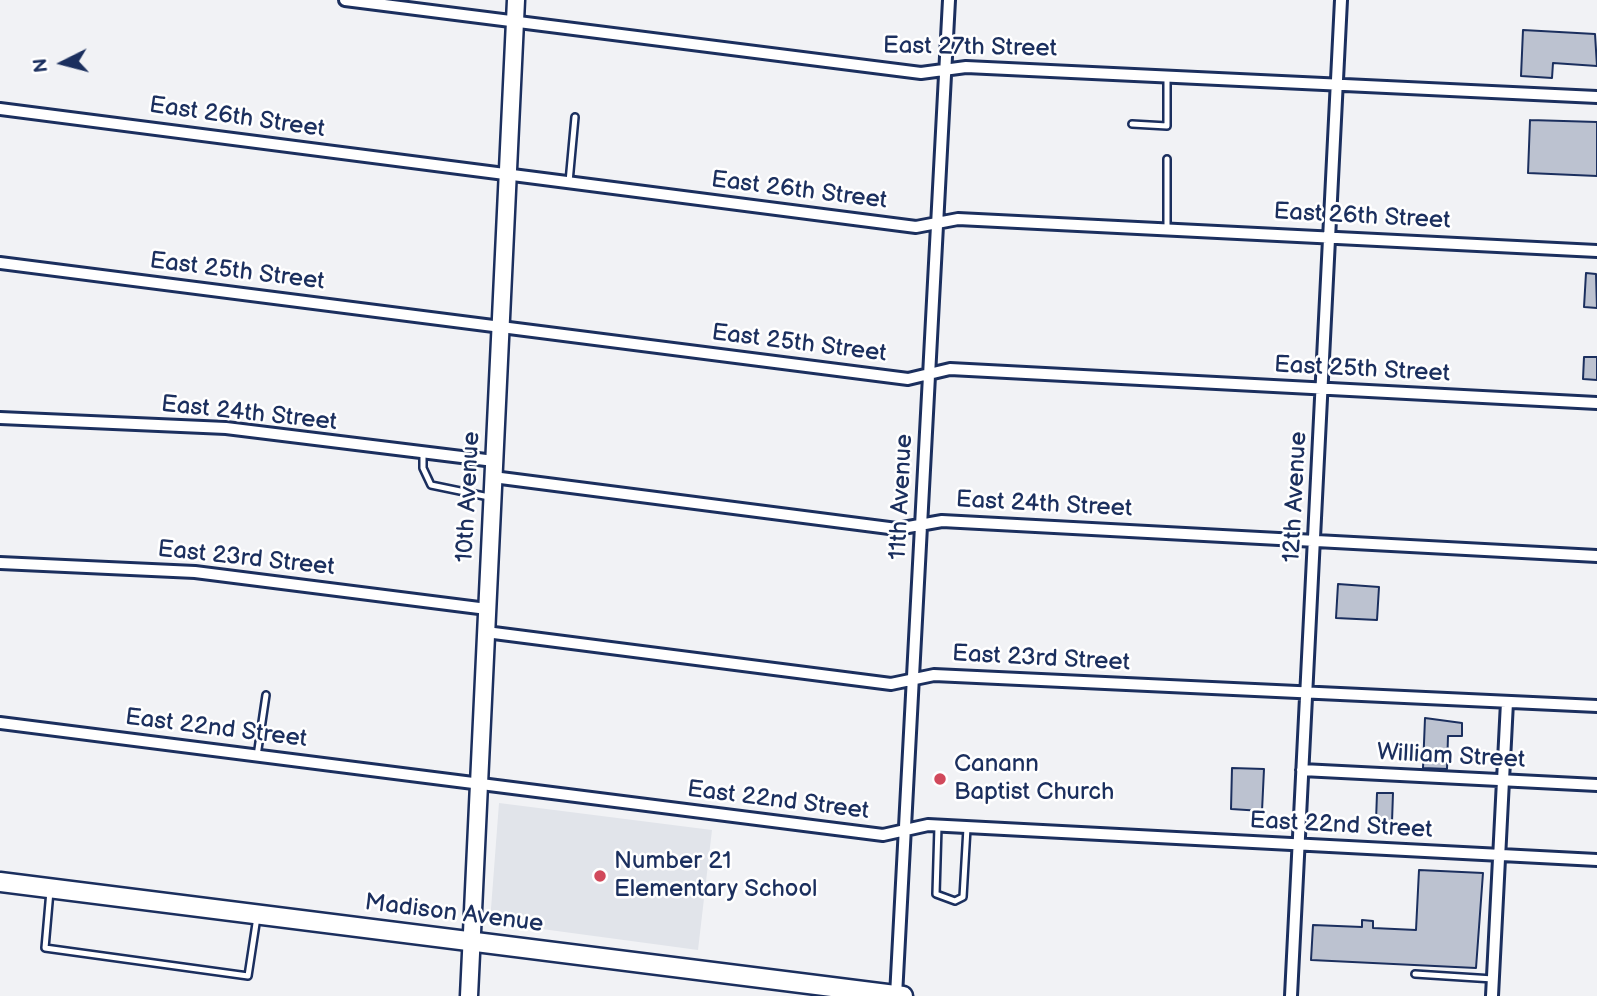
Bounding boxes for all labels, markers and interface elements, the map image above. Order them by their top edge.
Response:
north arrow [28,28,98,98]
street label: East 27th Street [883,32,1057,64]
text: N [29,57,54,74]
street label: East 26th Street [147,91,327,145]
street label: East 26th Street [709,166,889,216]
street label: East 26th Street [1273,198,1451,236]
street label: East 25th Street [148,247,326,297]
street label: East 25th Street [710,319,888,369]
street label: East 25th Street [1273,351,1451,389]
street label: East 24th Street [160,390,338,438]
street label: 10th Avenue [451,431,487,563]
street label: 12th Avenue [1278,431,1314,563]
street label: 11th Avenue [884,433,920,561]
street label: East 24th Street [955,486,1133,524]
street label: East 23rd Street [156,535,336,583]
street label: East 23rd Street [951,640,1131,678]
street label: East 22nd Street [123,704,309,754]
street label: William Street [1376,739,1526,775]
place label: Canann Baptist Church [954,751,1114,807]
marker: Canann Baptist Church [932,771,948,787]
street label: East 22nd Street [685,776,871,826]
street label: East 22nd Street [1249,807,1433,845]
place label: Number 21 Elementary School [614,848,817,904]
marker: Number 21 Elementary School [592,868,608,884]
street label: Madison Avenue [363,889,545,939]

